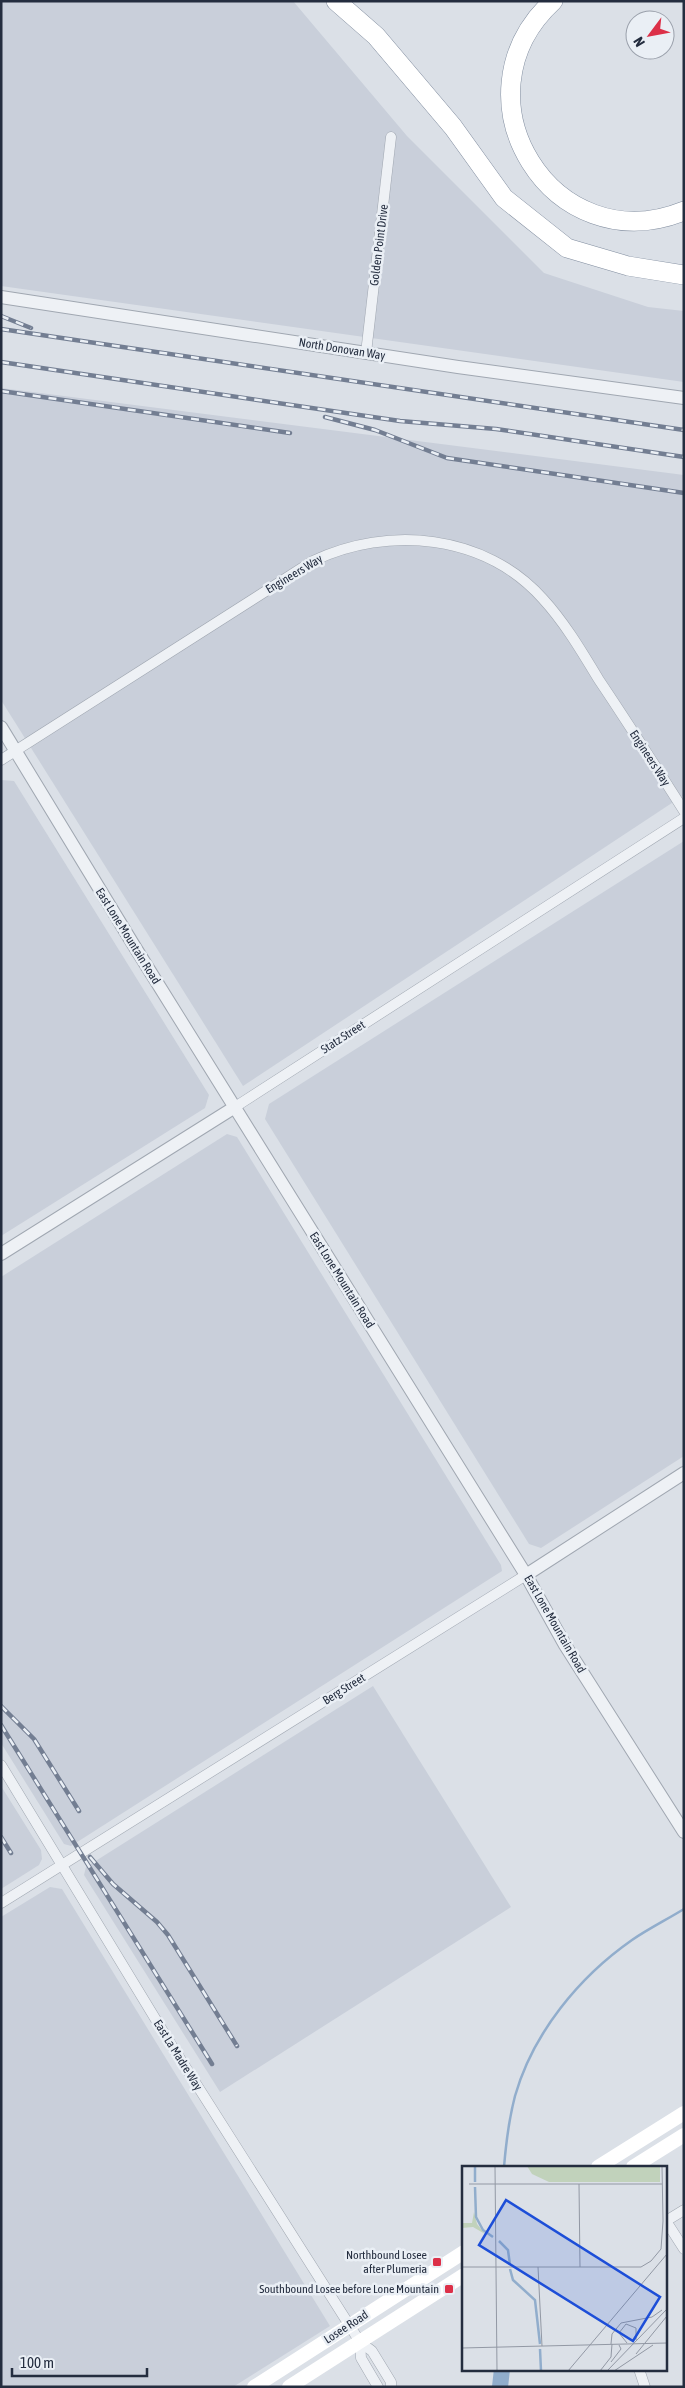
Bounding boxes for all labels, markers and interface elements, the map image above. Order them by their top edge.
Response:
north arrow [625,10,675,60]
text: N [630,34,648,50]
street label: Golden Point Drive [367,203,391,287]
street label: North Donovan Way [298,335,386,363]
street label: Engineers Way [263,552,325,596]
street label: Engineers Way [627,727,673,789]
street label: East Lone Mountain Road [93,885,163,987]
street label: Statz Street [318,1017,368,1056]
street label: East Lone Mountain Road [307,1229,377,1331]
street label: East Lone Mountain Road [521,1573,589,1675]
street label: Berg Street [320,1670,368,1708]
street label: East La Madre Way [151,2017,205,2093]
inset map [462,2166,668,2370]
place label: Northbound Losee after Plumeria [346,2248,427,2276]
marker: Northbound Losee after Plumeria [431,2256,443,2268]
place label: Southbound Losee before Lone Mountain [259,2282,439,2296]
marker: Southbound Losee before Lone Mountain [443,2283,455,2295]
street label: Losee Road [321,2308,371,2346]
scale bar [12,2346,148,2378]
text: 100 m [20,2354,54,2371]

